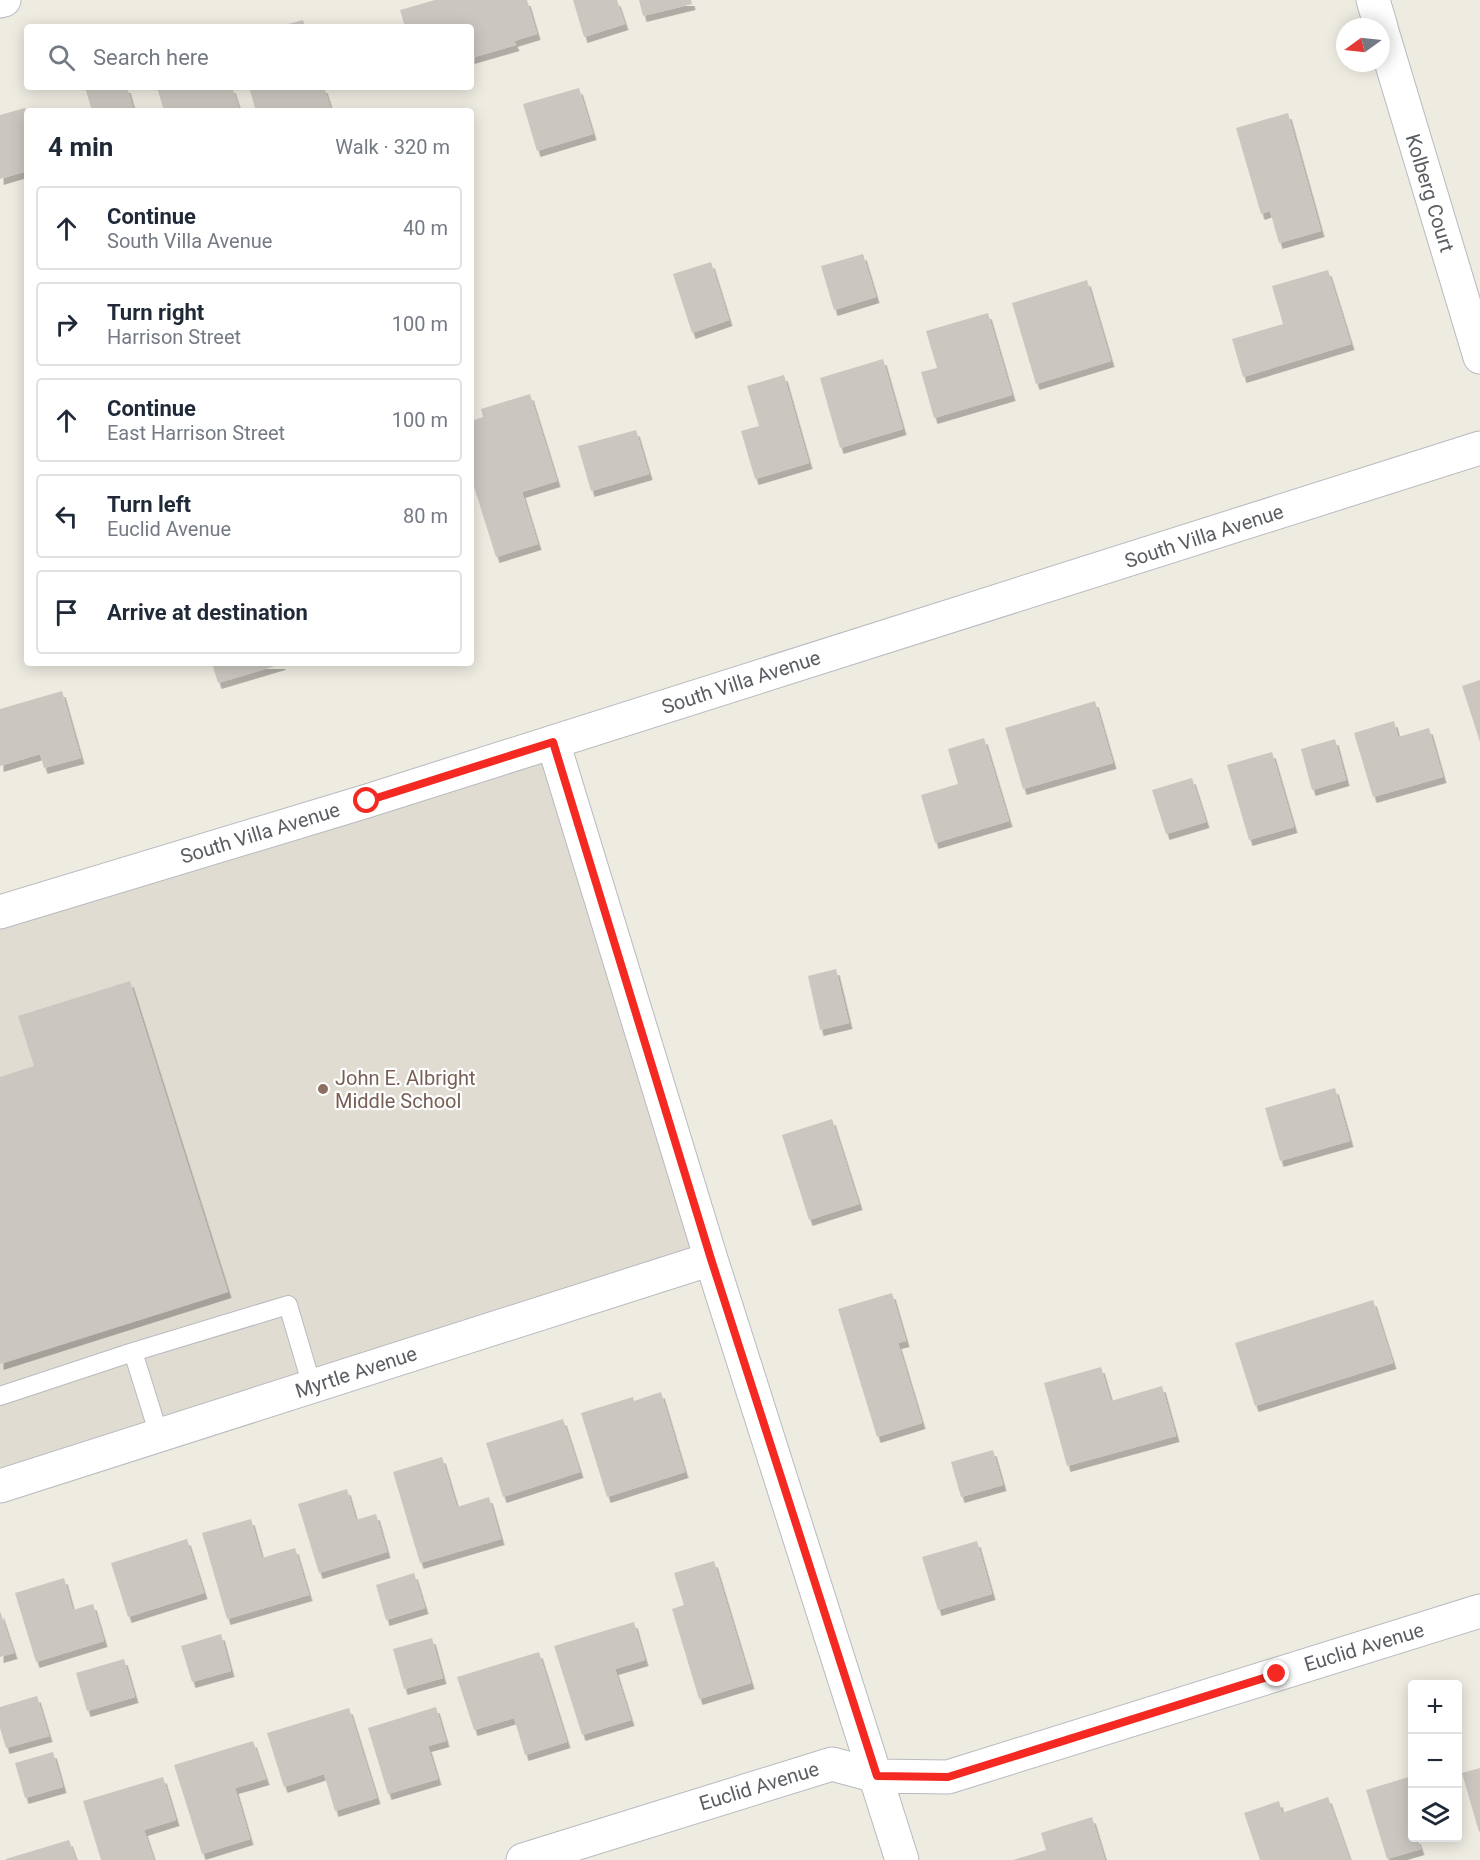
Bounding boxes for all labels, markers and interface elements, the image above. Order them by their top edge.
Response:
north arrow [1336,18,1390,72]
search box [24,24,474,90]
icon: search [45,41,78,74]
text: Search here [93,45,209,70]
street label: Kolberg Court [1401,131,1459,255]
text: 4 min [48,132,113,162]
text: Walk · 320 m [335,135,450,159]
text: Continue [107,204,196,229]
icon: ahead [50,212,83,245]
text: 40 m [403,216,448,240]
text: South Villa Avenue [107,229,272,253]
text: Turn right [107,300,204,325]
icon: right [50,308,83,341]
text: 100 m [392,312,448,336]
text: Harrison Street [107,325,241,349]
text: Continue [107,396,196,421]
icon: ahead [50,404,83,437]
text: 100 m [392,408,448,432]
text: East Harrison Street [107,421,285,445]
text: Turn left [107,492,191,517]
street label: South Villa Avenue [1122,499,1286,573]
icon: left [50,500,83,533]
text: 80 m [403,504,448,528]
text: Euclid Avenue [107,517,231,541]
icon: arrive [50,596,83,629]
text: Arrive at destination [107,600,308,625]
street label: South Villa Avenue [659,645,823,719]
route start [353,787,379,813]
street label: South Villa Avenue [177,797,343,869]
place label: John E. Albright Middle School [335,1066,476,1113]
marker: John E. Albright Middle School [316,1082,330,1096]
street label: Myrtle Avenue [292,1341,420,1403]
street label: Euclid Avenue [1301,1617,1427,1677]
route end [1263,1660,1289,1686]
map controls [1408,1680,1462,1842]
button: + [1408,1680,1462,1734]
button: − [1408,1734,1462,1788]
street label: Euclid Avenue [696,1756,822,1816]
button: layers [1408,1788,1462,1842]

